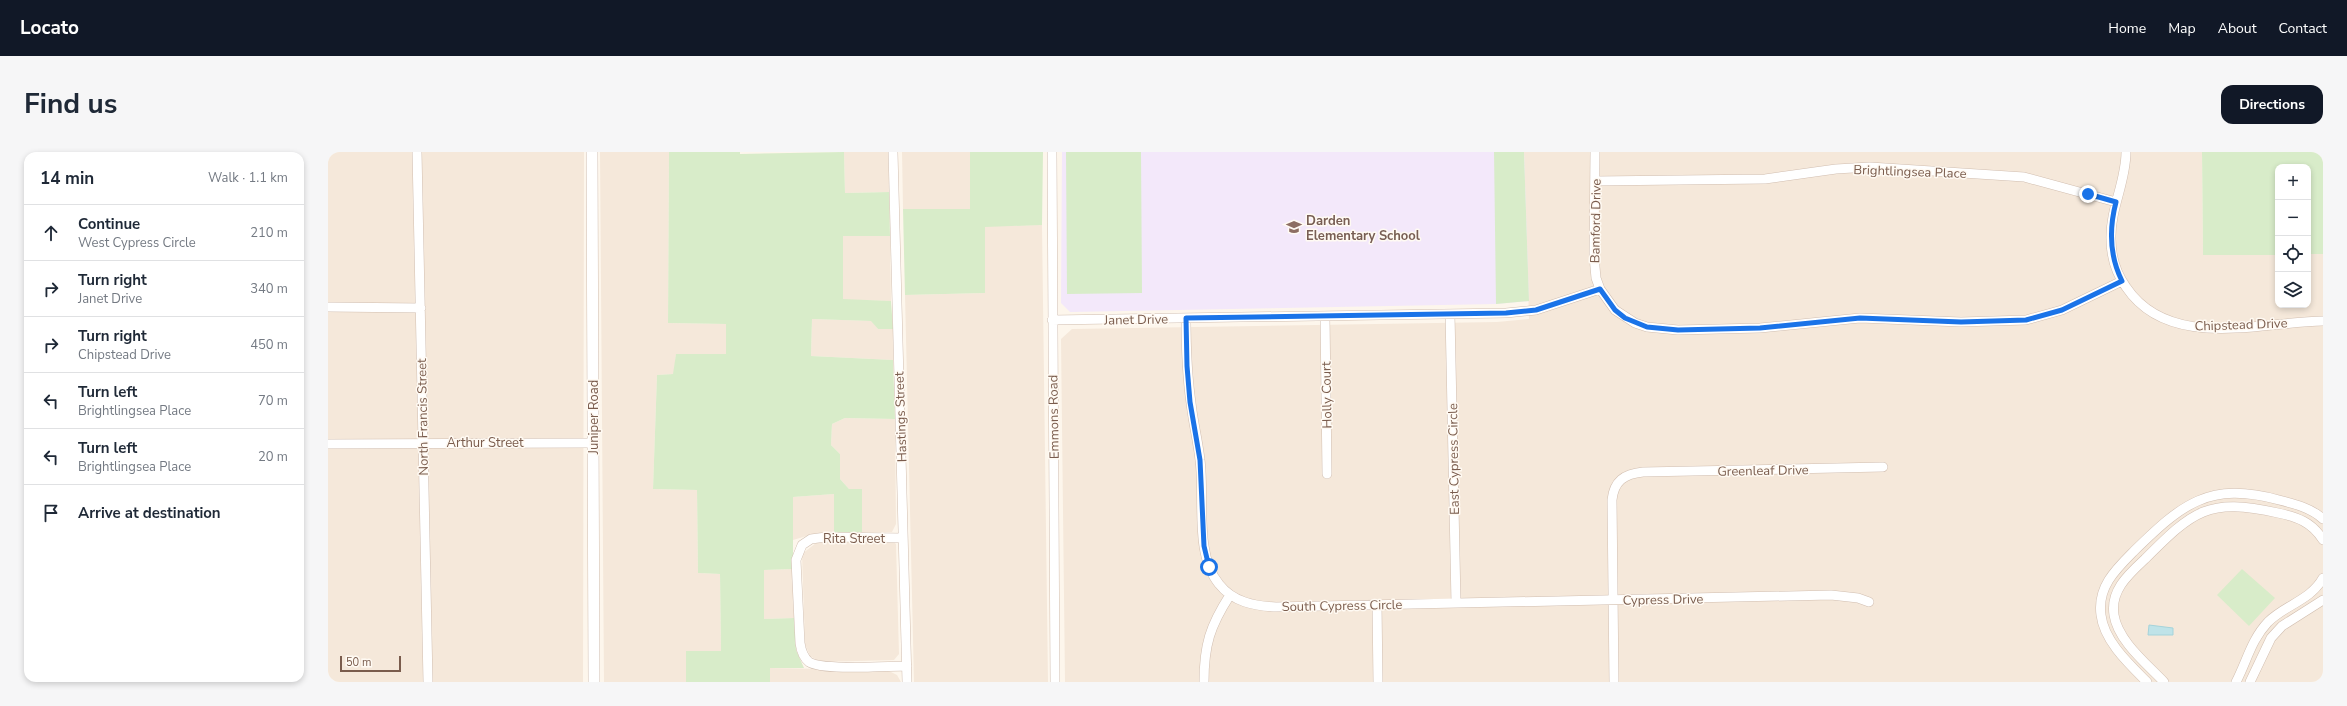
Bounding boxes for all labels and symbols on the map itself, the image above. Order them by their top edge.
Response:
street label: Brightlingsea Place [1853,161,1967,183]
street label: Bamford Drive [1586,179,1606,263]
route end [2079,185,2097,203]
place label: Darden Elementary School [1306,212,1421,245]
school or university icon: Darden Elementary School [1285,218,1303,236]
street label: Janet Drive [1103,310,1168,330]
street label: Chipstead Drive [2194,314,2288,336]
street label: North Francis Street [413,358,433,476]
street label: Holly Court [1317,361,1337,429]
street label: Hastings Street [890,371,912,463]
street label: Emmons Road [1044,375,1064,459]
street label: Juniper Road [585,380,603,455]
street label: East Cypress Circle [1444,403,1464,515]
street label: Arthur Street [446,434,524,452]
street label: Greenleaf Drive [1717,461,1809,481]
street label: Rita Street [823,530,885,548]
route start [1200,558,1218,576]
street label: Cypress Drive [1622,590,1704,610]
street label: South Cypress Circle [1281,596,1403,616]
scale bar [340,654,401,673]

